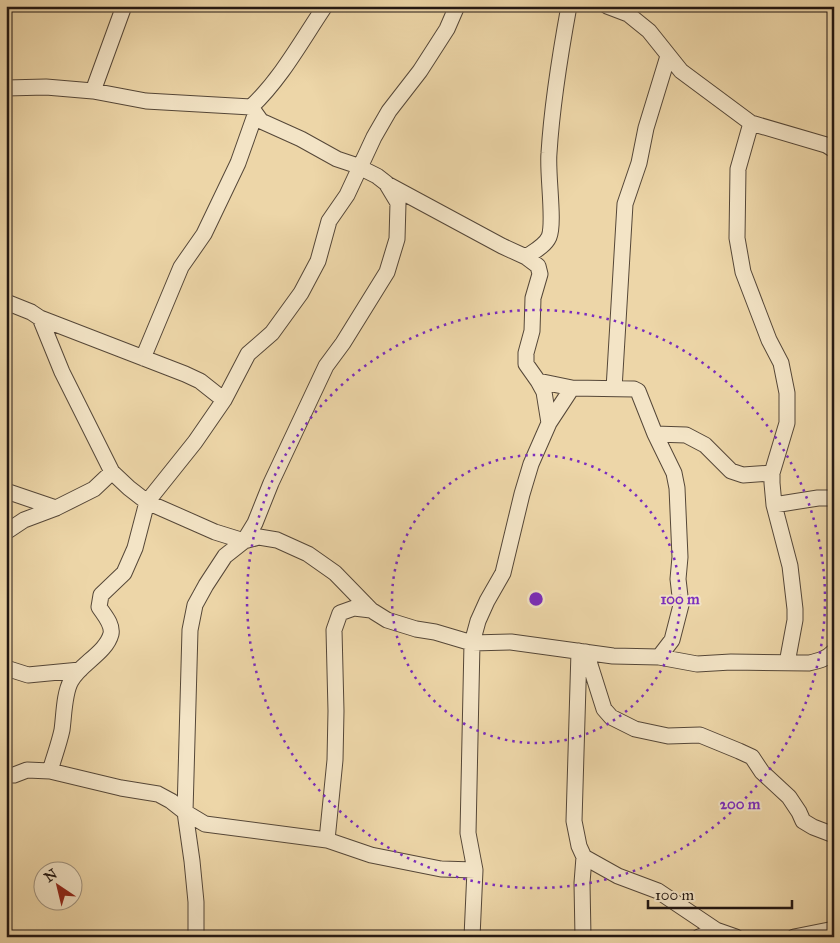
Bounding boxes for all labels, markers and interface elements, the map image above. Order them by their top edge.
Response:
centre of rings [527,590,545,608]
text: 100 m [660,590,700,608]
text: 200 m [720,795,761,813]
north arrow [32,860,82,910]
text: N [41,865,61,886]
scale bar [648,878,791,910]
text: 100 m [655,886,695,904]

